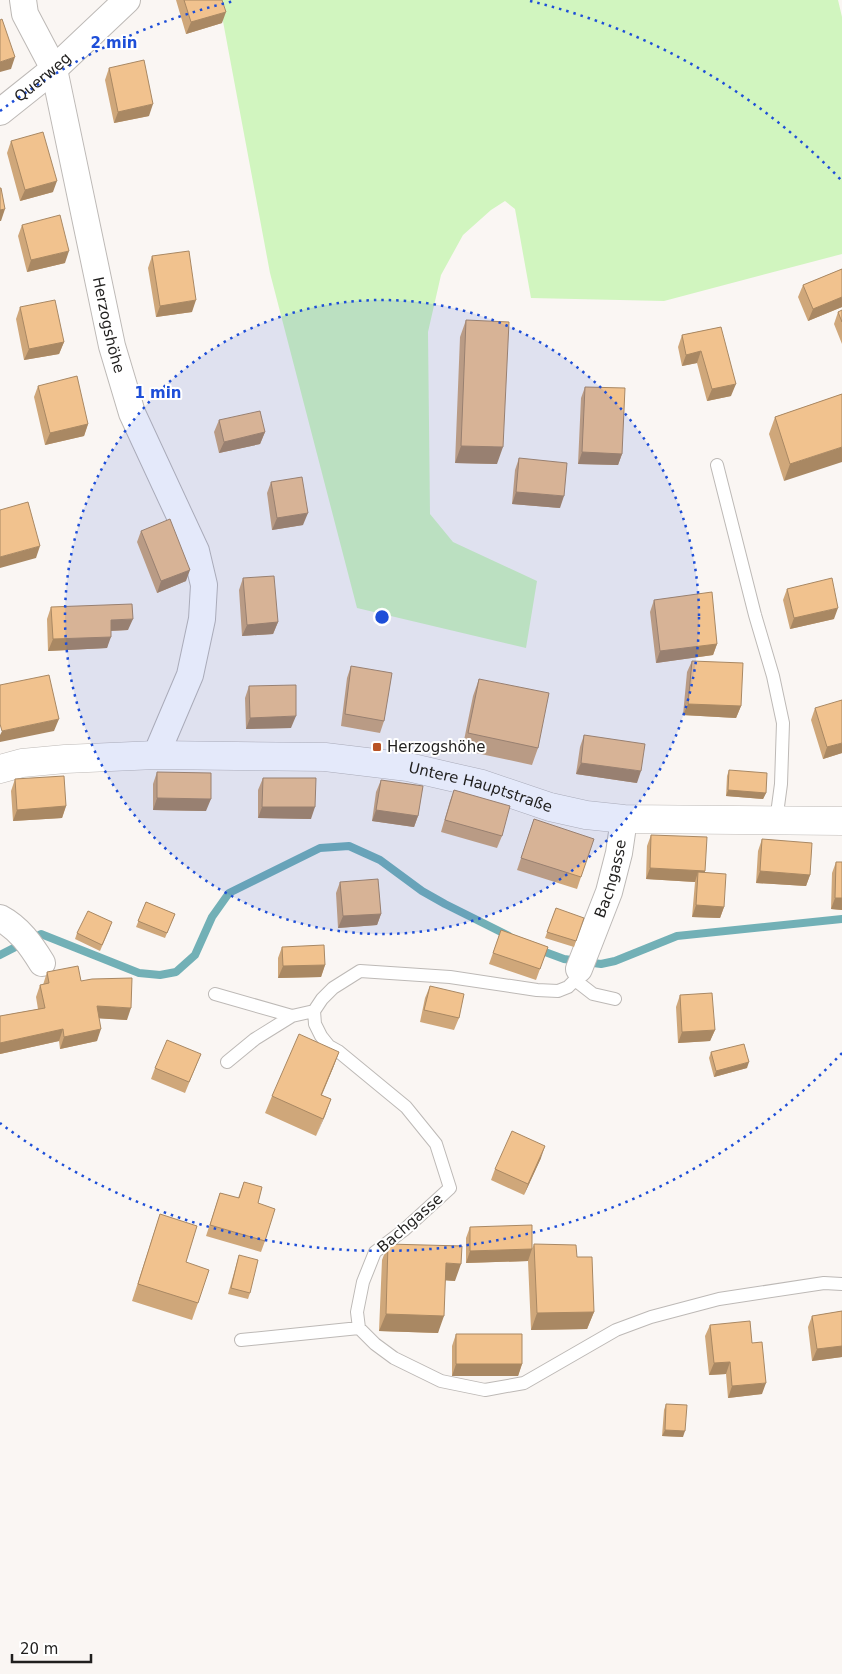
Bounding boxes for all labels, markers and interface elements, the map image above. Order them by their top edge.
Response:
text: 2 min [90,34,138,52]
street label: Querweg [11,49,75,106]
street label: Herzogshöhe [89,275,129,375]
text: 1 min [134,384,182,402]
centre of rings [373,608,391,626]
place label: Herzogshöhe [387,738,485,756]
marker: Herzogshöhe [371,741,383,753]
street label: Untere Hauptstraße [407,758,555,816]
street label: Bachgasse [591,838,630,921]
street label: Bachgasse [374,1190,446,1256]
scale bar [12,1632,91,1664]
text: 20 m [20,1640,58,1658]

